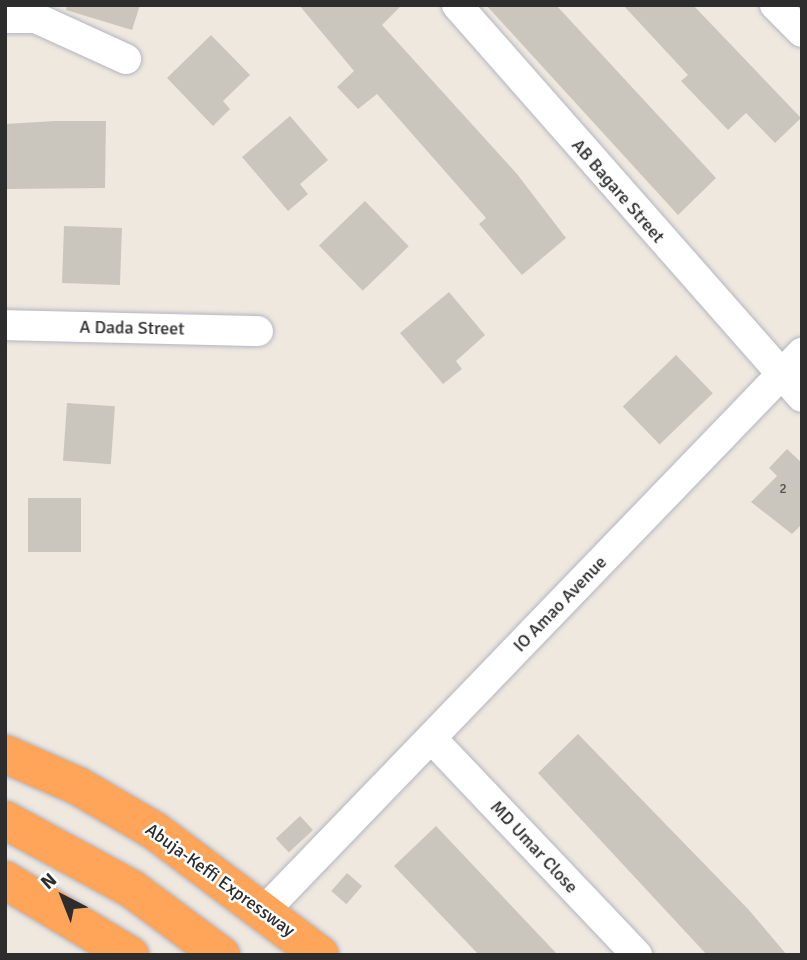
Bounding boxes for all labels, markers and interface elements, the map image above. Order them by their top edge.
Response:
street label: AB Bagare Street [567,135,669,247]
street label: A Dada Street [79,316,185,340]
house number: 2 [779,481,787,497]
street label: IO Amao Avenue [509,551,611,657]
street label: MD Umar Close [486,796,582,898]
street label: Abuja-Keffi Expressway [141,819,299,941]
north arrow [28,862,98,932]
text: N [36,868,62,895]

